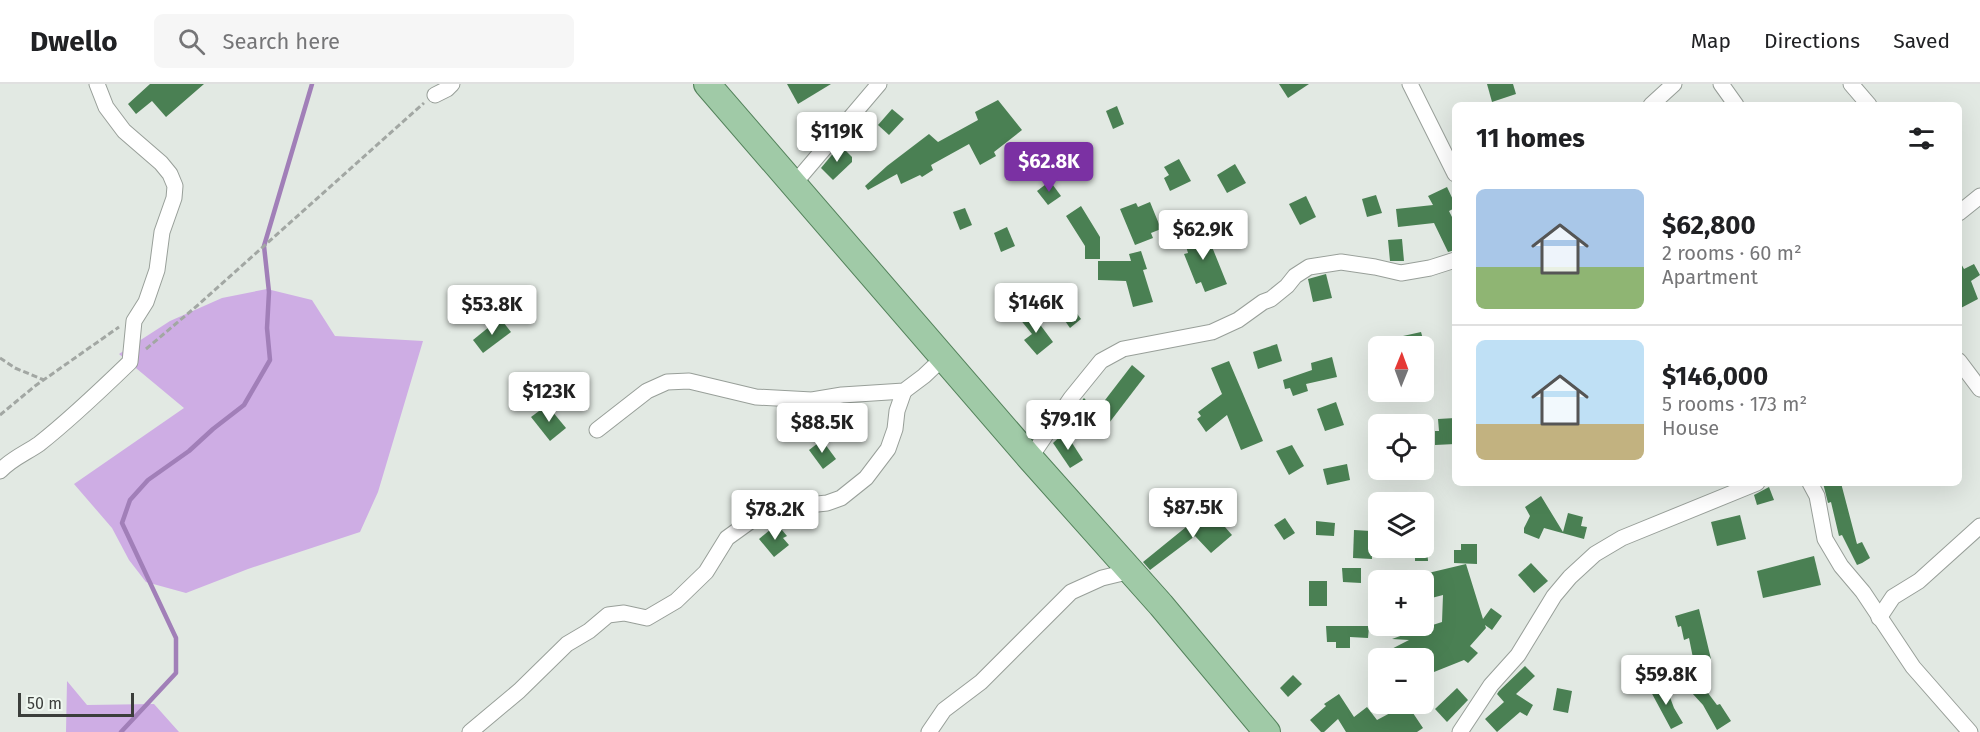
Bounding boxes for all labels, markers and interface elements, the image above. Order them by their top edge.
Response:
search box [154,14,574,68]
text: Dwello [30,25,118,58]
icon: search [175,25,208,58]
text: Search here [223,28,340,55]
text: Map [1691,28,1731,54]
text: Directions [1764,28,1860,54]
text: Saved [1893,28,1950,54]
pin: $119K [795,112,879,163]
text: $119K [811,119,863,143]
icon: filters [1905,122,1938,155]
text: 11 homes [1476,123,1585,154]
pin: $62.8K [1000,142,1098,193]
text: $62.8K [1018,149,1080,173]
pin: $62.9K [1154,210,1252,261]
text: $62,800 [1662,210,1756,241]
icon: home [1524,213,1596,285]
text: $62.9K [1173,217,1233,241]
text: 2 rooms · 60 m² [1662,241,1802,265]
text: Apartment [1662,265,1758,289]
pin: $146K [994,283,1078,334]
pin: $53.8K [443,285,541,336]
text: $146K [1009,290,1063,314]
text: $53.8K [462,292,523,316]
north arrow [1368,336,1434,402]
map controls [1368,336,1434,714]
text: $146,000 [1662,361,1768,392]
icon: home [1524,364,1596,436]
pin: $123K [507,372,591,423]
text: $123K [523,379,575,403]
text: 5 rooms · 173 m² [1662,392,1807,416]
pin: $79.1K [1019,400,1117,451]
pin: $88.5K [773,403,871,454]
text: $79.1K [1040,407,1096,431]
text: $88.5K [791,410,853,434]
button: locate [1368,414,1434,480]
text: House [1662,416,1719,440]
pin: $87.5K [1144,488,1242,539]
pin: $78.2K [726,490,824,541]
button: layers [1368,492,1434,558]
text: $87.5K [1163,495,1223,519]
text: $78.2K [745,497,805,521]
button: + [1368,570,1434,636]
button: − [1368,648,1434,714]
pin: $59.8K [1617,655,1715,706]
text: $59.8K [1635,662,1697,686]
scale bar [18,690,134,718]
text: 50 m [27,694,62,713]

